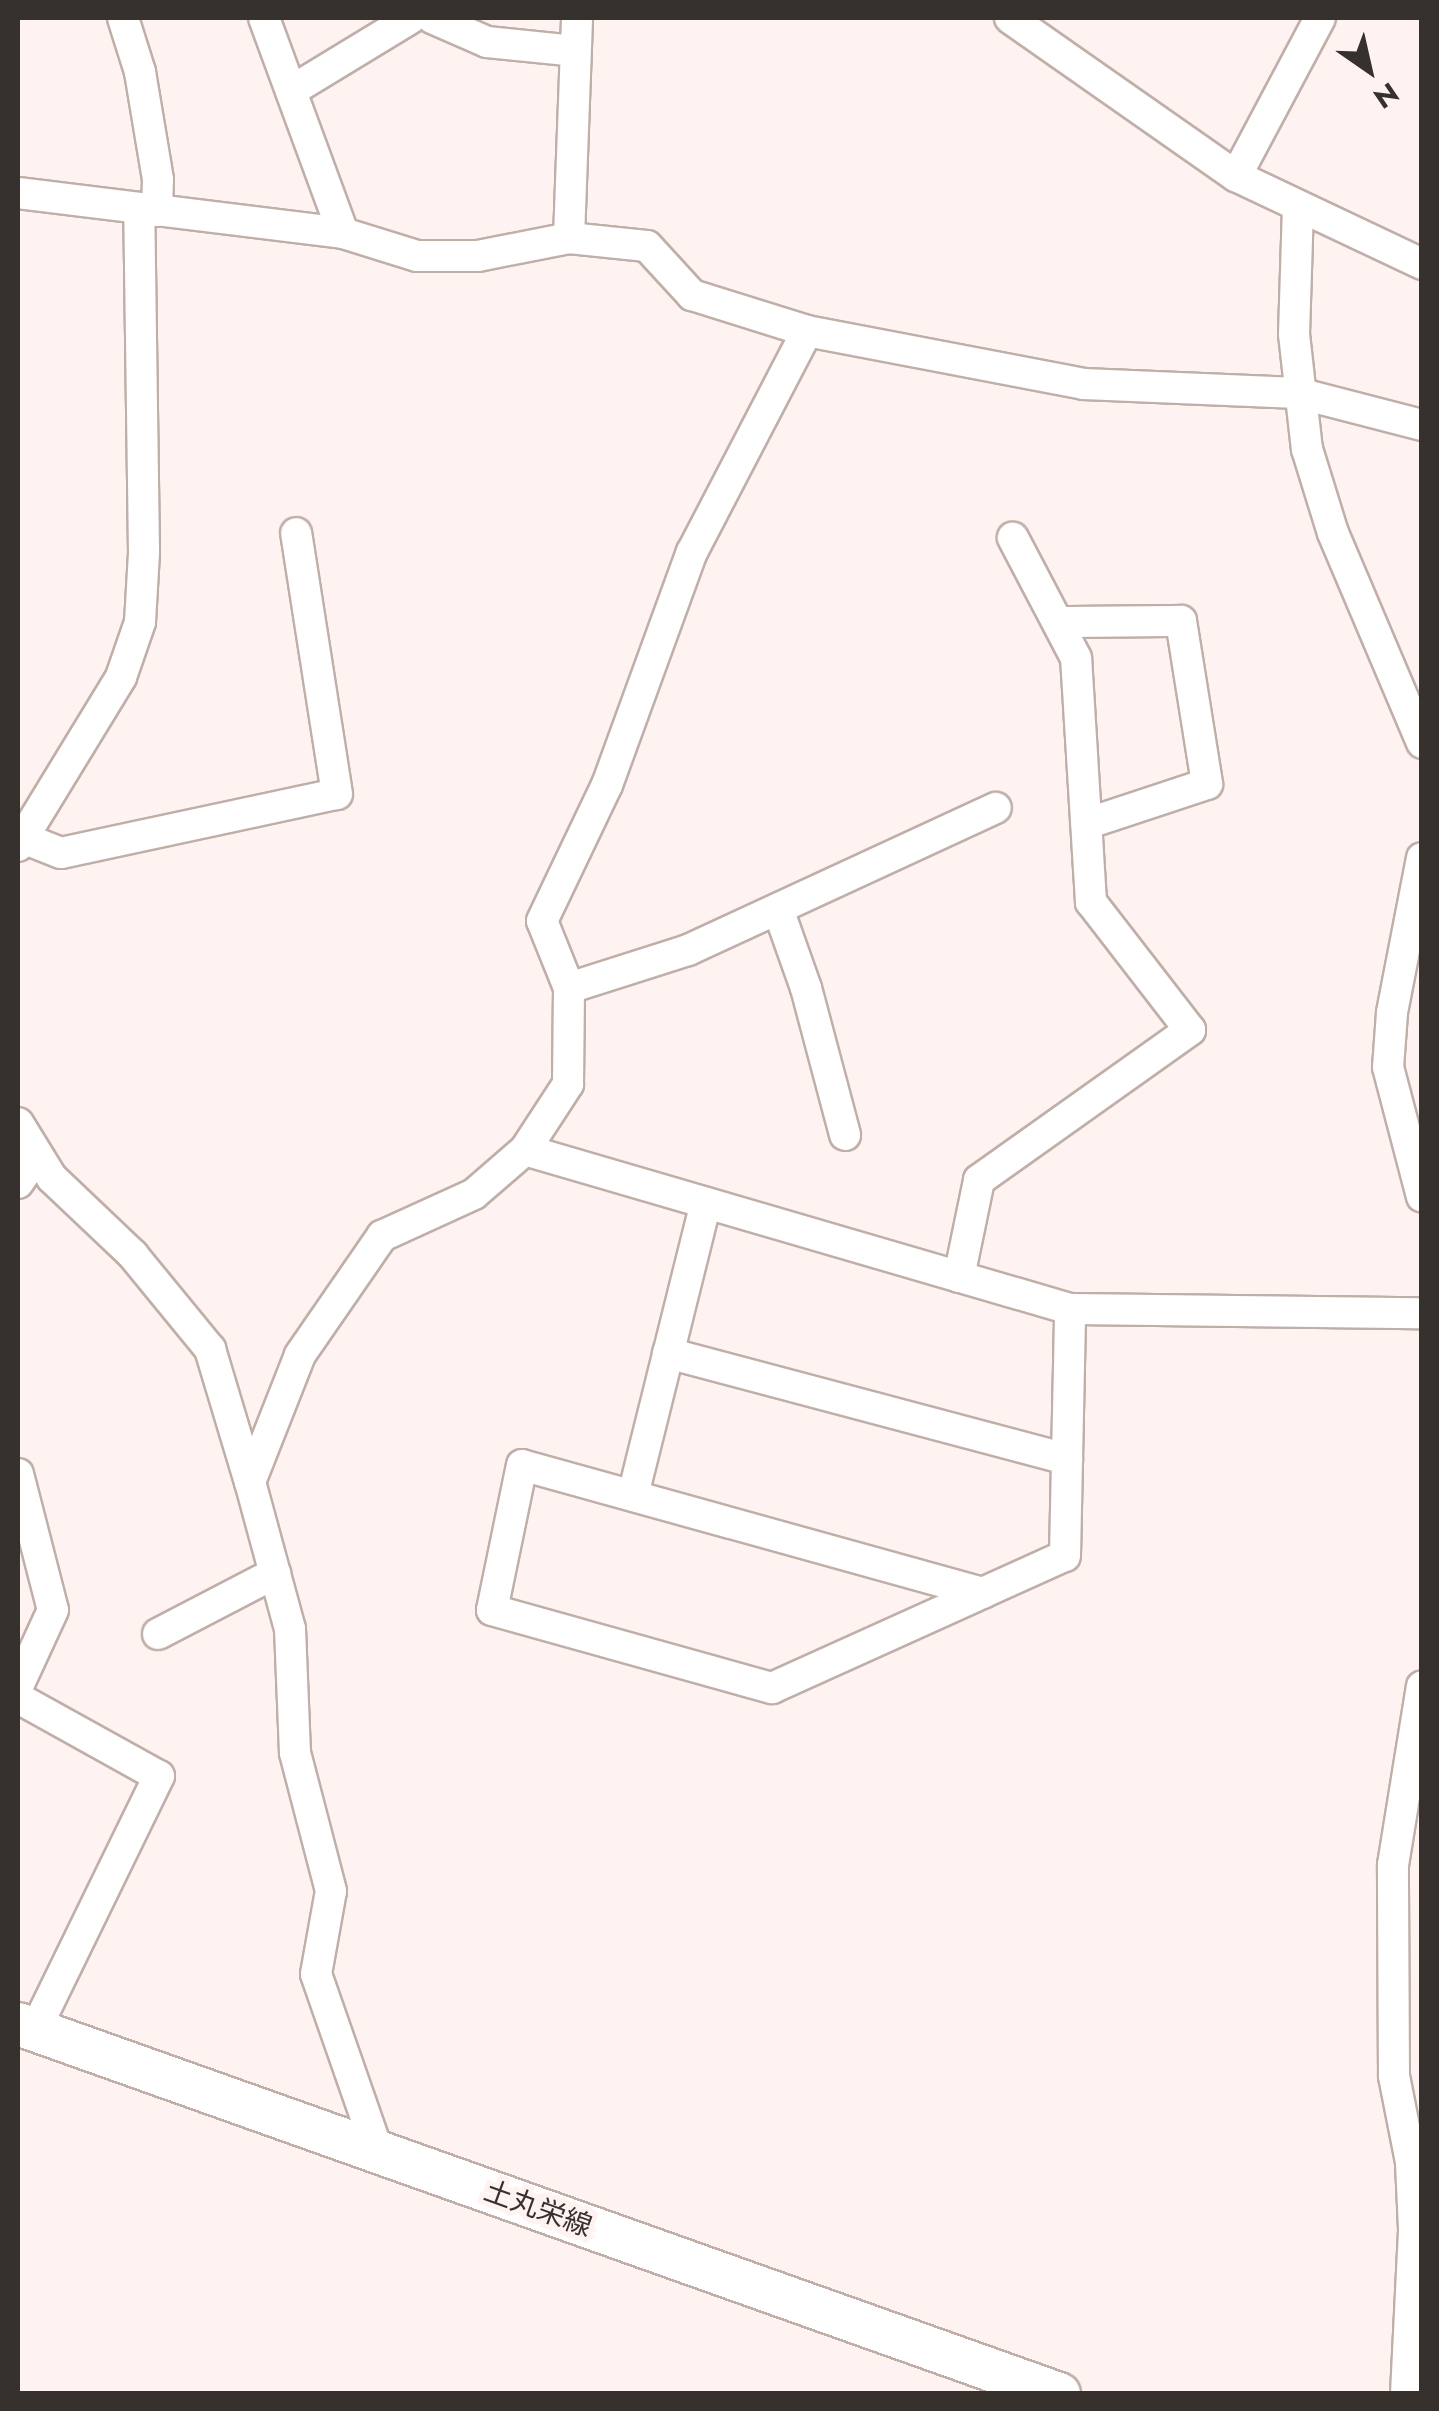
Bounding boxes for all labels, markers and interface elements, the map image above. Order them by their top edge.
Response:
north arrow [1319,20,1419,120]
text: N [1365,72,1407,118]
street label: 土丸栄線 [480,2174,596,2244]

